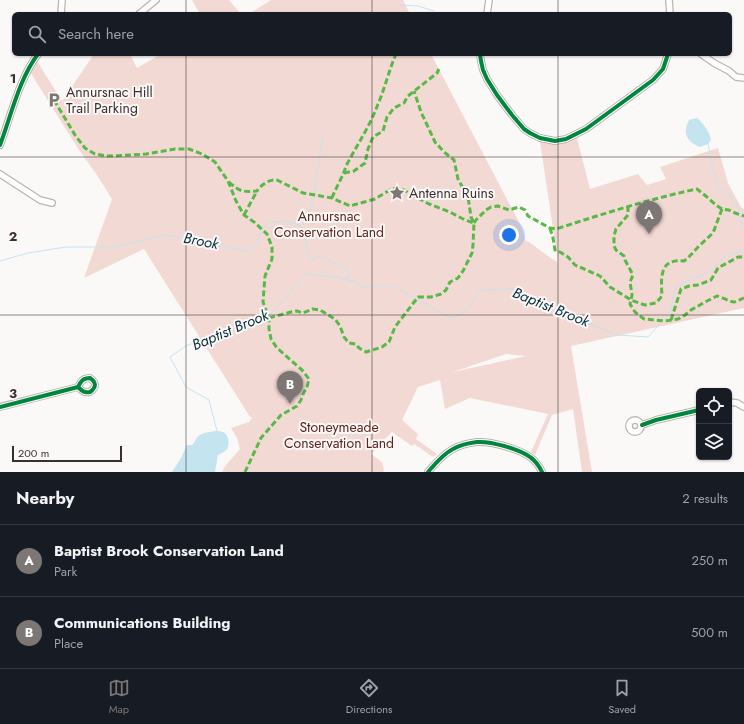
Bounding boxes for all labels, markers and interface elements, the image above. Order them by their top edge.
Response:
search box [12,12,732,56]
icon: search [26,23,48,45]
text: Search here [58,23,134,45]
text: 1 [10,69,16,88]
place label: Annursnac Hill Trail Parking [66,82,153,118]
parking icon: Annursnac Hill Trail Parking [45,91,63,109]
place label: Antenna Ruins [409,183,494,203]
place icon: Antenna Ruins [388,184,406,202]
pin: A [636,201,662,234]
park label: Annursnac Conservation Land [274,206,384,242]
your location [499,225,519,245]
text: 2 [9,227,17,246]
water label: Brook [182,227,221,255]
water label: Baptist Brook [509,282,593,333]
water label: Baptist Brook [188,304,272,356]
pin: B [277,371,303,404]
text: 3 [9,384,17,403]
map controls [696,388,732,460]
button: locate [696,388,732,424]
park label: Stoneymeade Conservation Land [284,417,394,453]
button: layers [696,424,732,460]
scale bar [12,444,122,463]
text: 200 m [18,445,49,461]
text: Nearby [16,486,74,510]
text: 2 results [682,489,728,508]
text: Baptist Brook Conservation Land [54,540,284,562]
text: A [24,551,34,570]
text: 250 m [691,551,728,570]
text: Park [54,562,77,581]
text: Communications Building [54,612,231,634]
text: B [25,623,33,642]
text: 500 m [691,623,728,642]
text: Place [54,634,83,653]
tab: Map [108,677,130,717]
tab: Directions [346,677,392,717]
tab: Saved [608,677,636,717]

